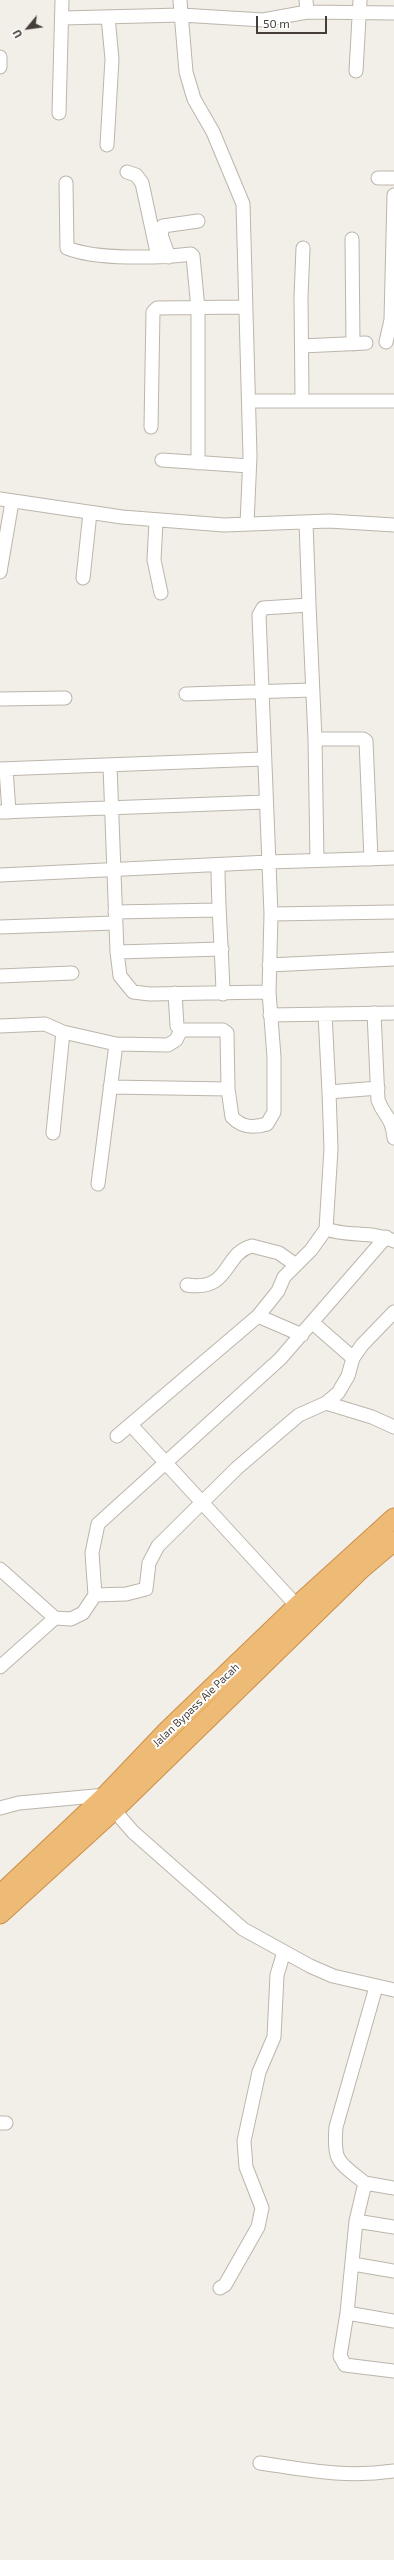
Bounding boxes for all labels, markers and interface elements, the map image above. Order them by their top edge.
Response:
north arrow [8,8,48,48]
scale bar [258,8,329,34]
text: 50 m [263,16,290,30]
text: U [10,28,25,41]
street label: Jalan Bypass Aie Pacah [150,1660,242,1750]

